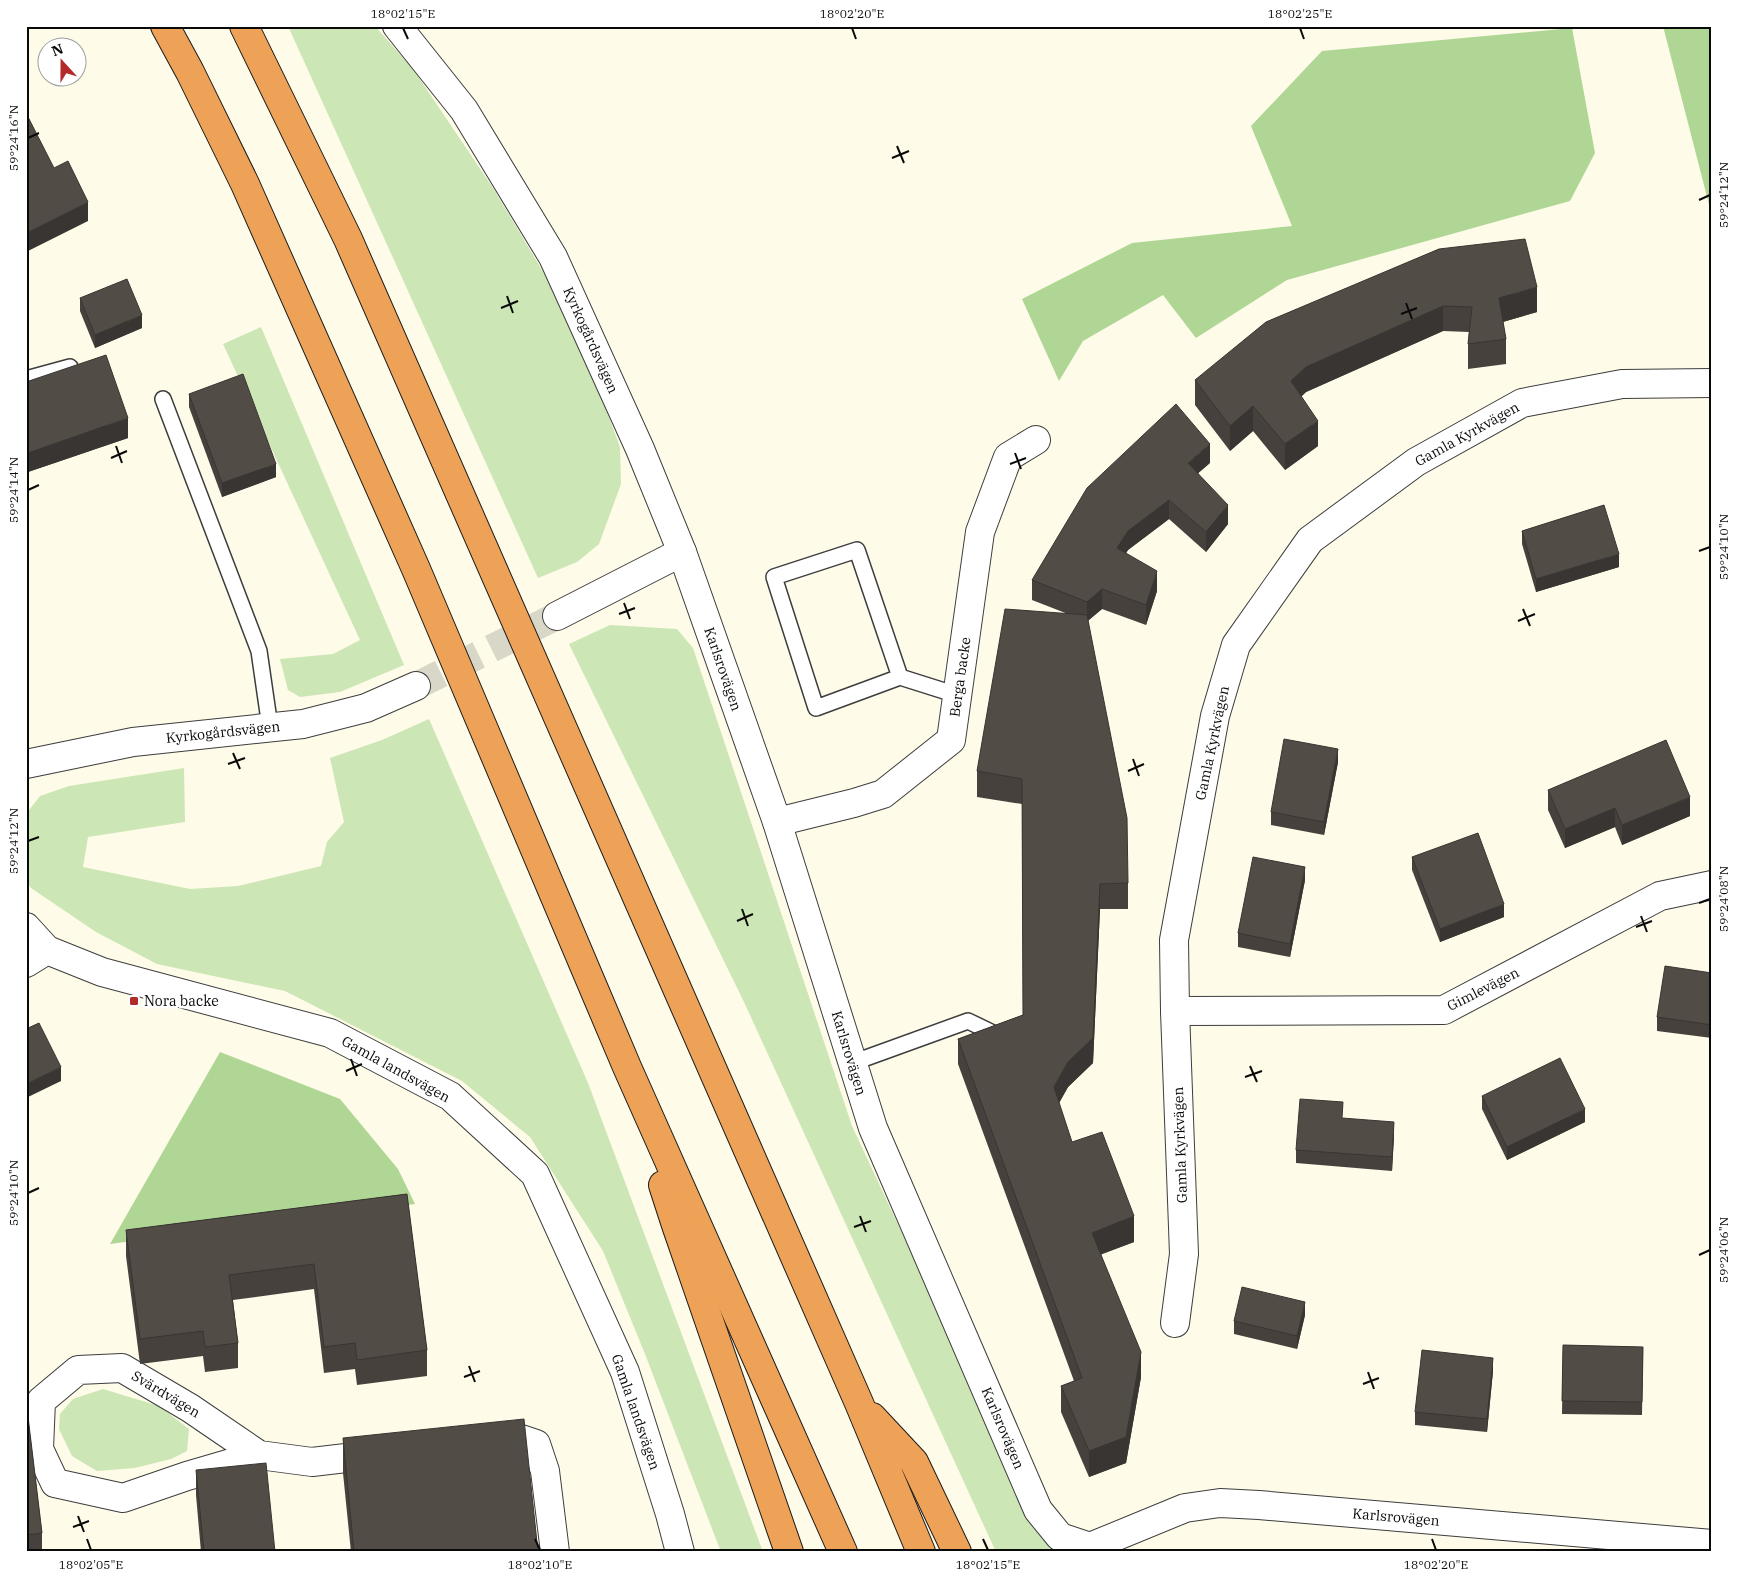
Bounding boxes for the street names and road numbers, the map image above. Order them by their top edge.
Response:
street label: Kyrkogårdsvägen [559,284,623,396]
street label: Gamla Kyrkvägen [1412,398,1522,470]
street label: Karlsrovägen [700,625,746,713]
street label: Berga backe [945,636,975,718]
street label: Gamla Kyrkvägen [1191,684,1233,802]
street label: Kyrkogårdsvägen [165,717,281,747]
street label: Gimlevägen [1444,963,1522,1015]
street label: Karlsrovägen [828,1009,870,1097]
street label: Gamla landsvägen [339,1032,453,1106]
street label: Gamla Kyrkvägen [1169,1086,1191,1204]
street label: Gamla landsvägen [608,1352,664,1472]
street label: Svärdvägen [128,1367,204,1422]
street label: Karlsrovägen [978,1384,1028,1472]
street label: Karlsrovägen [1352,1504,1440,1530]

